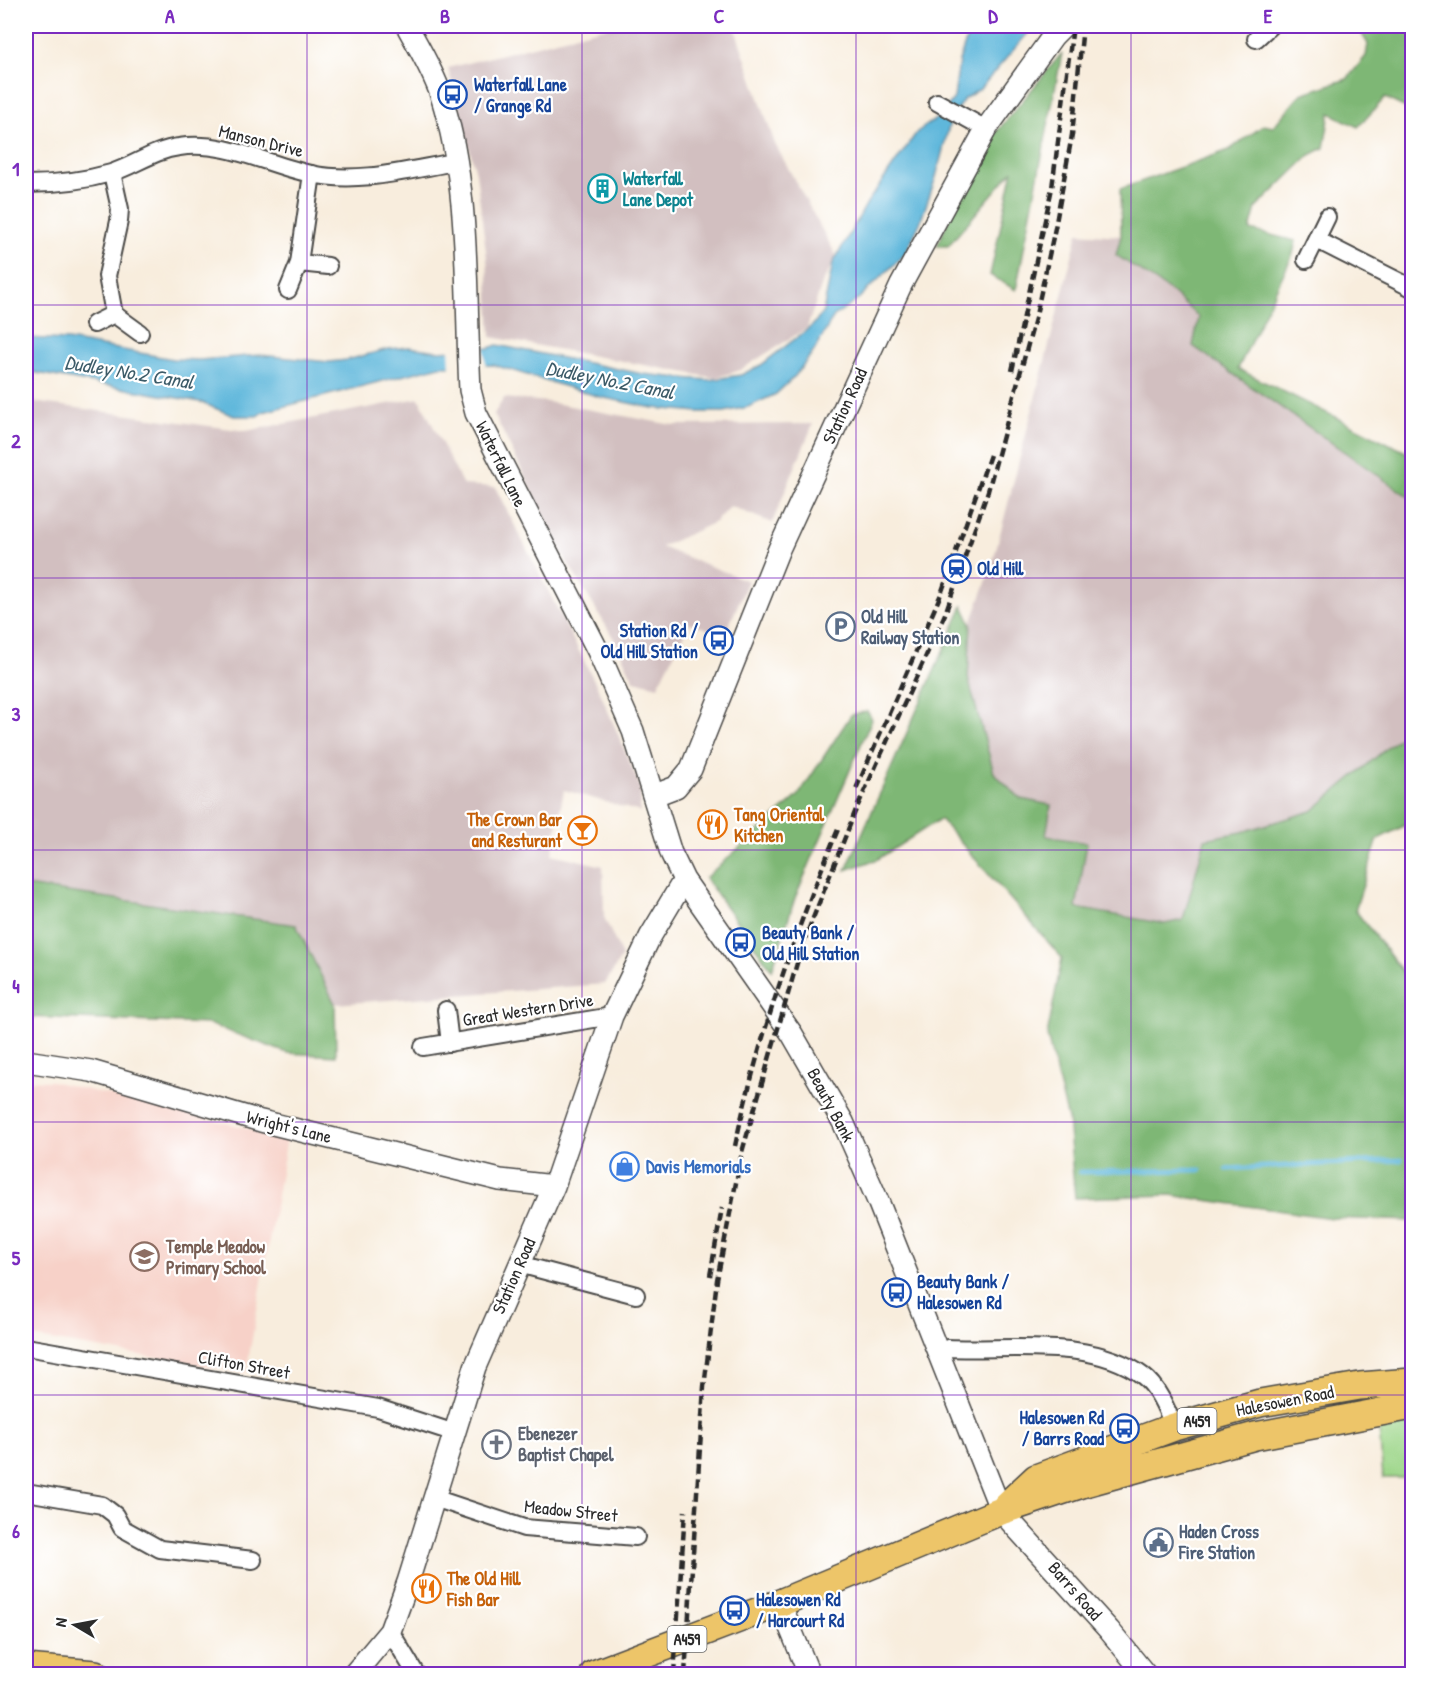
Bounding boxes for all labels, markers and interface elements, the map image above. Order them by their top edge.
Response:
text: A [165,2,175,29]
text: B [440,2,450,29]
text: C [714,2,725,29]
text: D [988,2,998,29]
text: E [1264,2,1273,29]
place label: Waterfall Lane / Grange Rd [474,72,568,119]
bus stop icon: Waterfall Lane / Grange Rd [437,79,469,111]
street label: Manson Drive [216,118,306,163]
text: 1 [12,155,20,182]
place label: Waterfall Lane Depot [623,166,694,213]
building icon: Waterfall Lane Depot [586,173,618,205]
water label: Dudley No.2 Canal [63,348,197,396]
water label: Dudley No.2 Canal [544,354,678,406]
street label: Station Road [816,364,873,448]
street label: Waterfall Lane [470,417,533,511]
text: 2 [11,427,21,454]
station icon: Old Hill [940,553,972,585]
place label: Old Hill [977,556,1024,581]
place label: Old Hill Railway Station [861,604,959,651]
parking icon: Old Hill Railway Station [824,611,856,643]
place label: Station Rd / Old Hill Station [601,618,698,664]
bus stop icon: Station Rd / Old Hill Station [703,625,735,657]
text: 3 [12,700,21,727]
place label: Tang Oriental Kitchen [733,802,825,848]
place label: The Crown Bar and Resturant [466,807,563,853]
restaurant icon: Tang Oriental Kitchen [697,809,729,841]
bar icon: The Crown Bar and Resturant [567,814,599,846]
place label: Beauty Bank / Old Hill Station [762,920,859,966]
bus stop icon: Beauty Bank / Old Hill Station [725,927,757,959]
text: 4 [12,972,20,999]
street label: Great Western Drive [461,987,595,1032]
street label: Beauty Bank [802,1063,862,1147]
street label: Wright's Lane [244,1104,334,1149]
shop icon: Davis Memorials [609,1151,641,1183]
place label: Davis Memorials [646,1154,751,1179]
place label: Temple Meadow Primary School [165,1234,267,1281]
street label: Station Road [486,1234,541,1318]
school or university icon: Temple Meadow Primary School [129,1241,161,1273]
text: 5 [12,1244,21,1271]
place label: Beauty Bank / Halesowen Rd [917,1269,1009,1315]
bus stop icon: Beauty Bank / Halesowen Rd [880,1276,912,1308]
street label: Clifton Street [196,1344,293,1385]
street label: Halesowen Road [1234,1379,1336,1422]
place label: Halesowen Rd / Barrs Road [1019,1405,1104,1451]
road number: A459 [1178,1408,1216,1434]
bus stop icon: Halesowen Rd / Barrs Road [1109,1412,1141,1444]
place label: Ebenezer Baptist Chapel [518,1421,615,1468]
church icon: Ebenezer Baptist Chapel [481,1428,513,1460]
street label: Meadow Street [523,1493,620,1528]
text: 6 [12,1517,20,1544]
place label: Haden Cross Fire Station [1178,1519,1259,1565]
public building icon: Haden Cross Fire Station [1142,1526,1174,1558]
street label: Barrs Road [1043,1556,1108,1626]
place label: The Old Hill Fish Bar [446,1566,522,1612]
restaurant icon: The Old Hill Fish Bar [410,1573,442,1605]
place label: Halesowen Rd / Harcourt Rd [756,1587,844,1633]
bus stop icon: Halesowen Rd / Harcourt Rd [719,1594,751,1626]
north arrow [45,1595,105,1655]
text: N [49,1616,72,1628]
road number: A459 [668,1626,706,1652]

